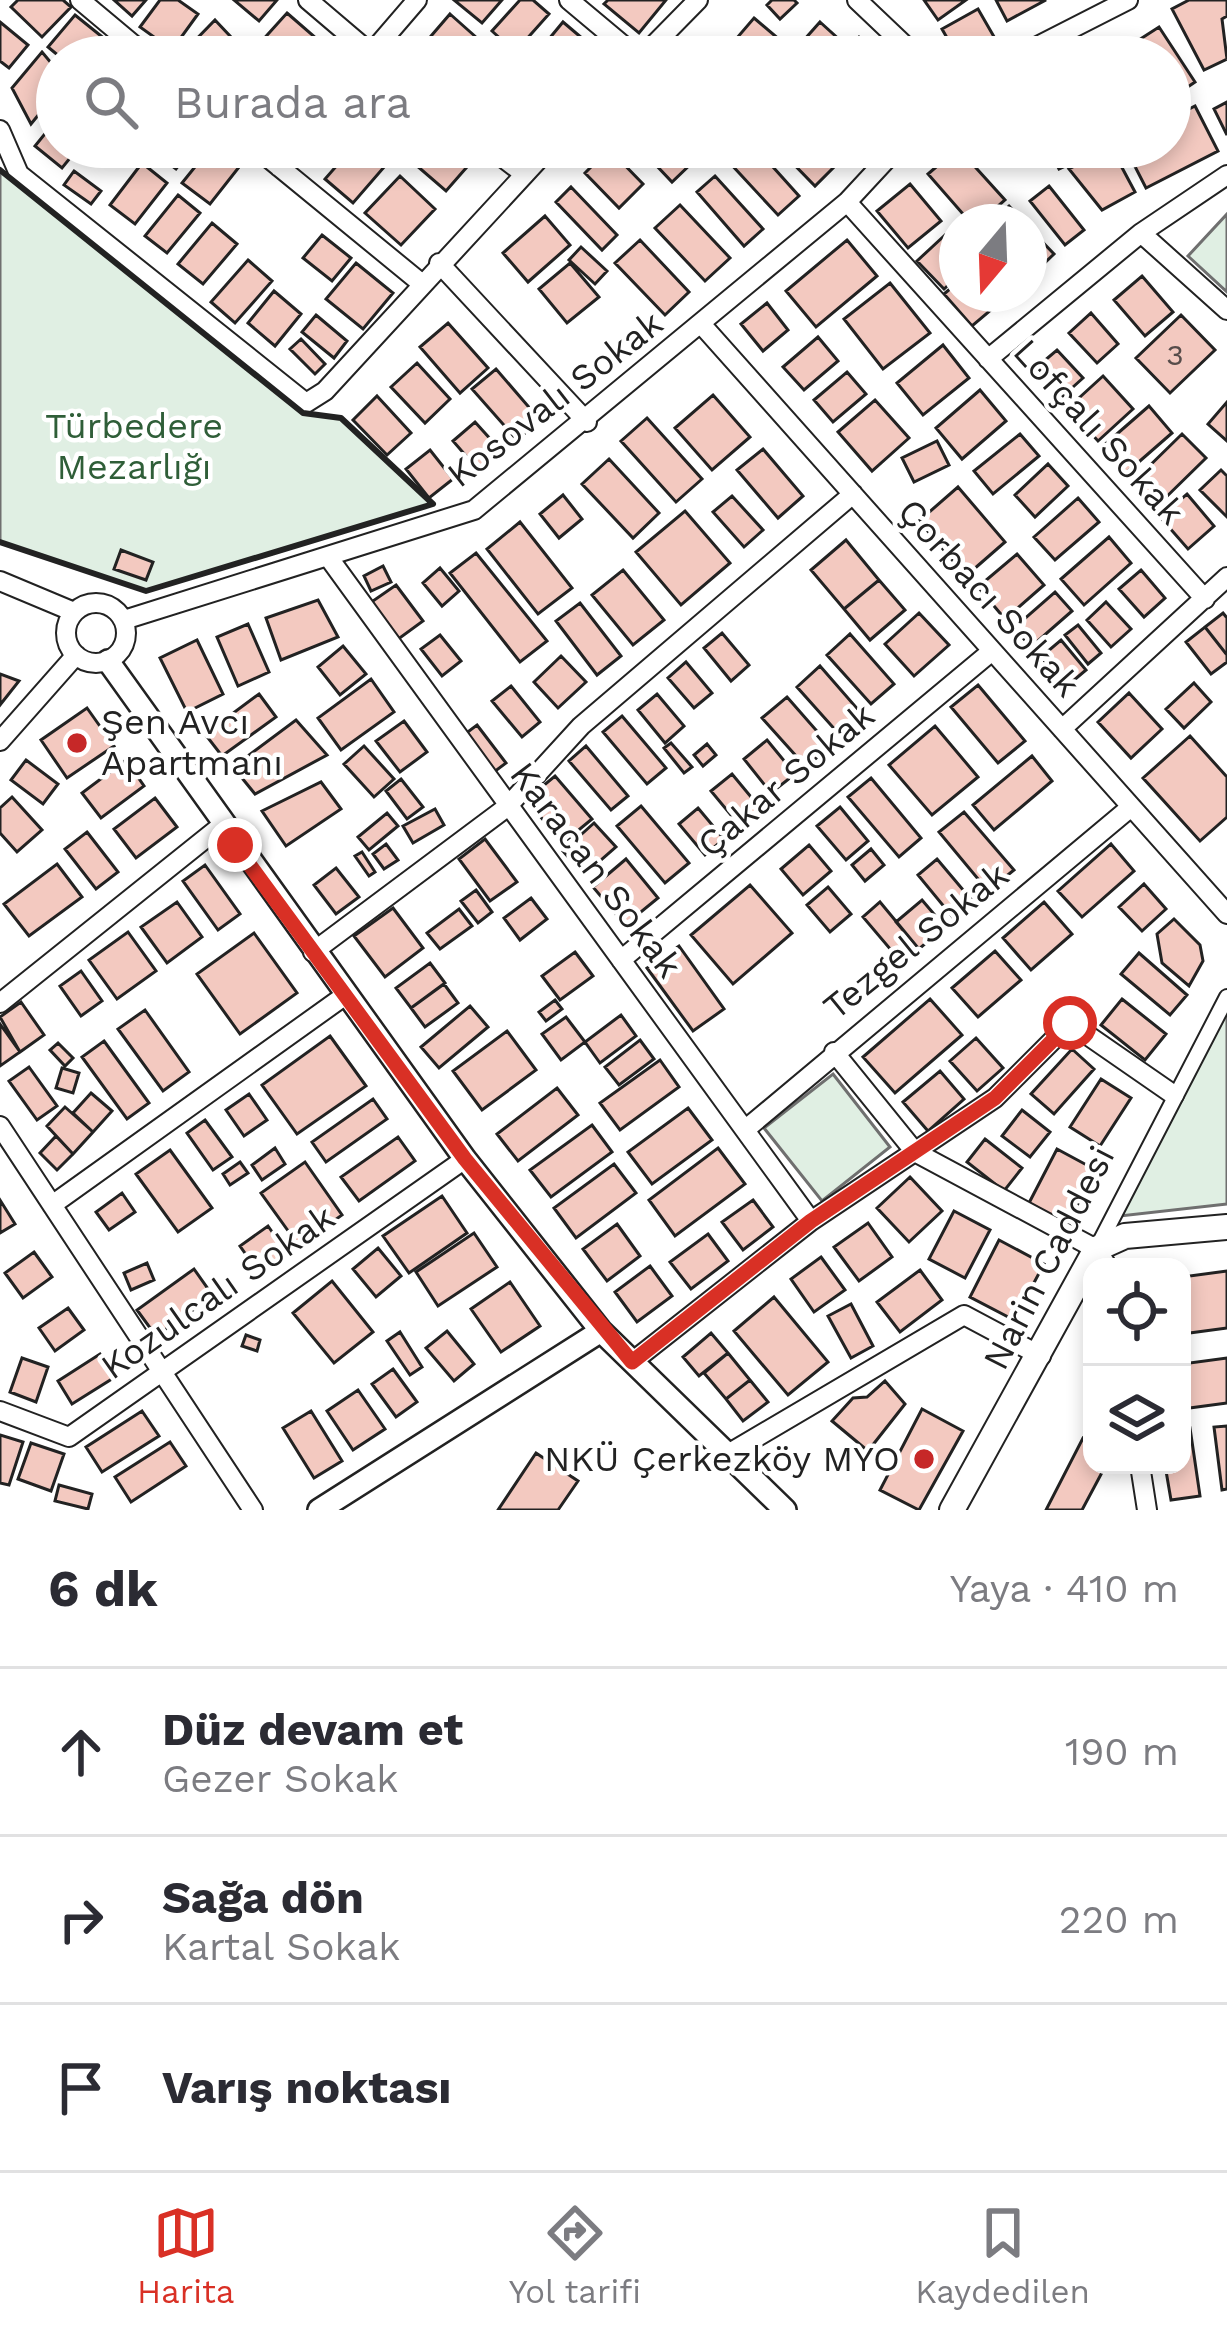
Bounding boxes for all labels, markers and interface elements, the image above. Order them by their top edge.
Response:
search box [36,36,1191,168]
icon: search [78,69,144,135]
text: Burada ara [174,76,411,129]
north arrow [939,204,1047,312]
street label: Kosovalı Sokak [439,302,671,496]
street label: Lofçalı Sokak [1005,331,1193,533]
house number: 3 [1166,337,1184,372]
park label: Türbedere Mezarlığı [45,405,223,488]
street label: Çorbacı Sokak [889,491,1089,705]
street label: Çakar Sokak [689,694,883,866]
place label: Şen Avcı Apartmanı [101,701,283,784]
marker: Şen Avcı Apartmanı [64,730,90,756]
street label: Karacan Sokak [501,754,691,986]
route end [208,818,262,872]
street label: Tezgel Sokak [815,854,1017,1028]
route start [1043,996,1097,1050]
street label: Narin Caddesi [975,1139,1123,1377]
street label: Kozulcalı Sokak [93,1196,343,1388]
map controls [1083,1258,1191,1474]
button: locate [1083,1258,1191,1366]
button: layers [1083,1366,1191,1474]
place label: NKÜ Çerkezköy MYO [544,1438,900,1480]
marker: NKÜ Çerkezköy MYO [911,1446,937,1472]
text: 6 dk [48,1559,158,1618]
text: Yaya · 410 m [950,1566,1179,1611]
text: Düz devam et [162,1703,463,1756]
icon: ahead [48,1719,114,1785]
text: 190 m [1065,1729,1179,1774]
text: Gezer Sokak [162,1756,398,1801]
text: Sağa dön [162,1871,364,1924]
icon: right [48,1887,114,1953]
text: 220 m [1059,1897,1179,1942]
text: Kartal Sokak [162,1924,400,1969]
icon: arrive [48,2055,114,2121]
text: Varış noktası [162,2061,451,2114]
tab: Harita [137,2200,235,2311]
tab: Yol tarifi [509,2200,641,2311]
tab: Kaydedilen [915,2200,1090,2311]

